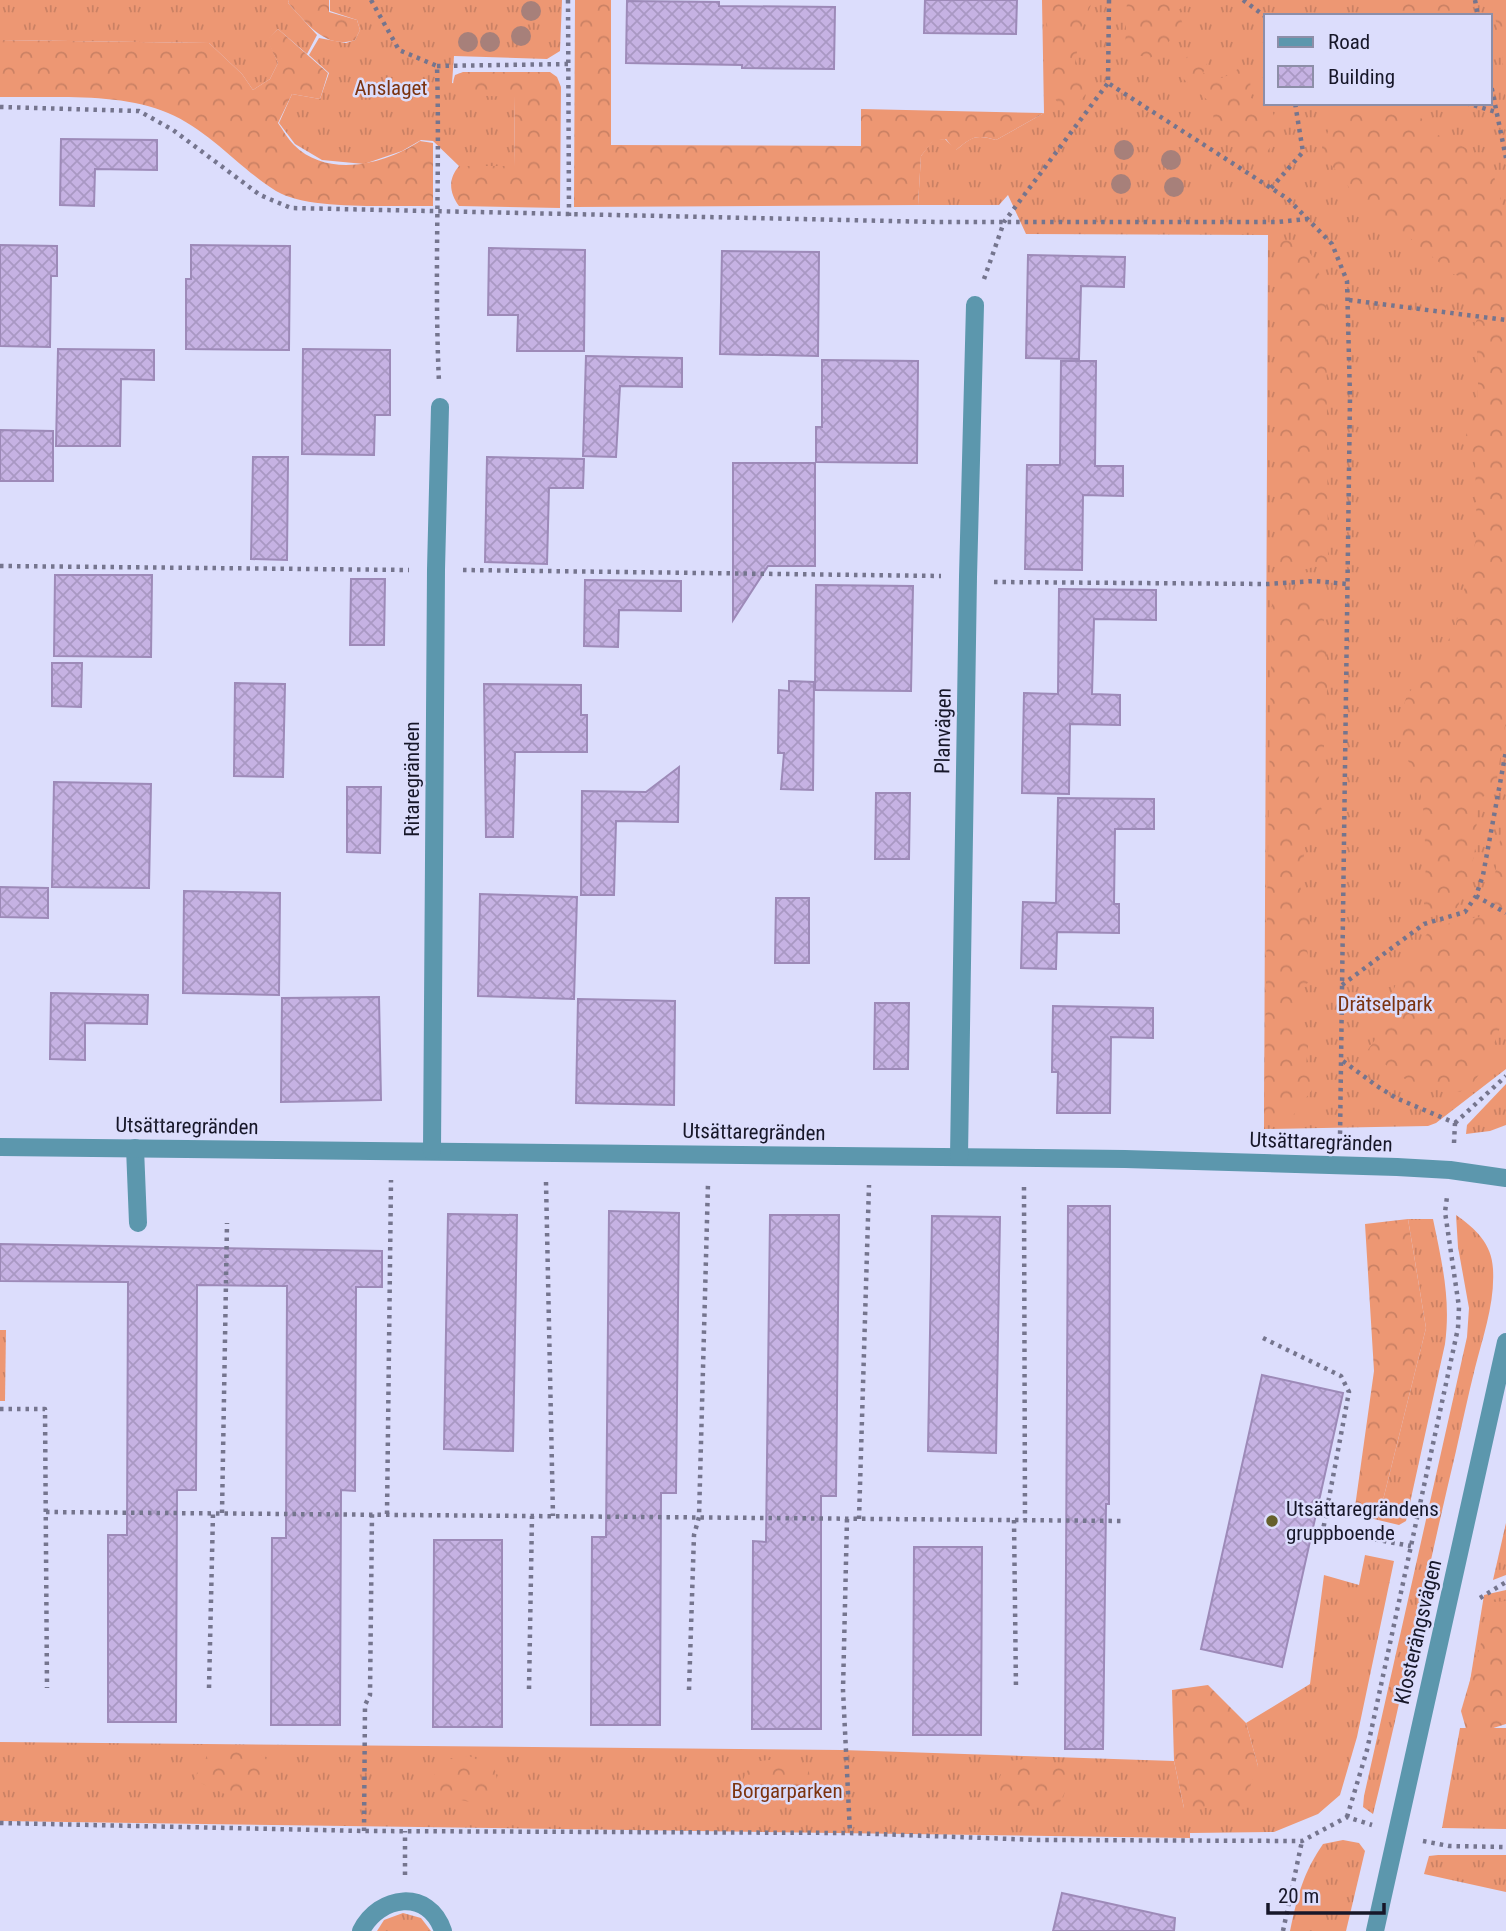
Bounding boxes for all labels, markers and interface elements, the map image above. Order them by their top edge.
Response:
legend [1264,14,1492,105]
text: Road [1328,30,1370,54]
text: Building [1328,65,1395,89]
park label: Anslaget [354,76,428,100]
street label: Planvägen [930,688,956,774]
street label: Ritaregränden [400,721,424,837]
park label: Drätselpark [1338,992,1433,1016]
street label: Utsättaregränden [115,1113,259,1139]
street label: Utsättaregränden [682,1119,826,1145]
street label: Utsättaregränden [1249,1128,1393,1156]
place label: Utsättaregrändens gruppboende [1286,1497,1439,1545]
marker: Utsättaregrändens gruppboende [1264,1513,1280,1529]
street label: Klosterängsvägen [1390,1557,1446,1707]
park label: Borgarparken [731,1779,843,1803]
scale bar [1268,1871,1384,1915]
text: 20 m [1278,1884,1319,1908]

